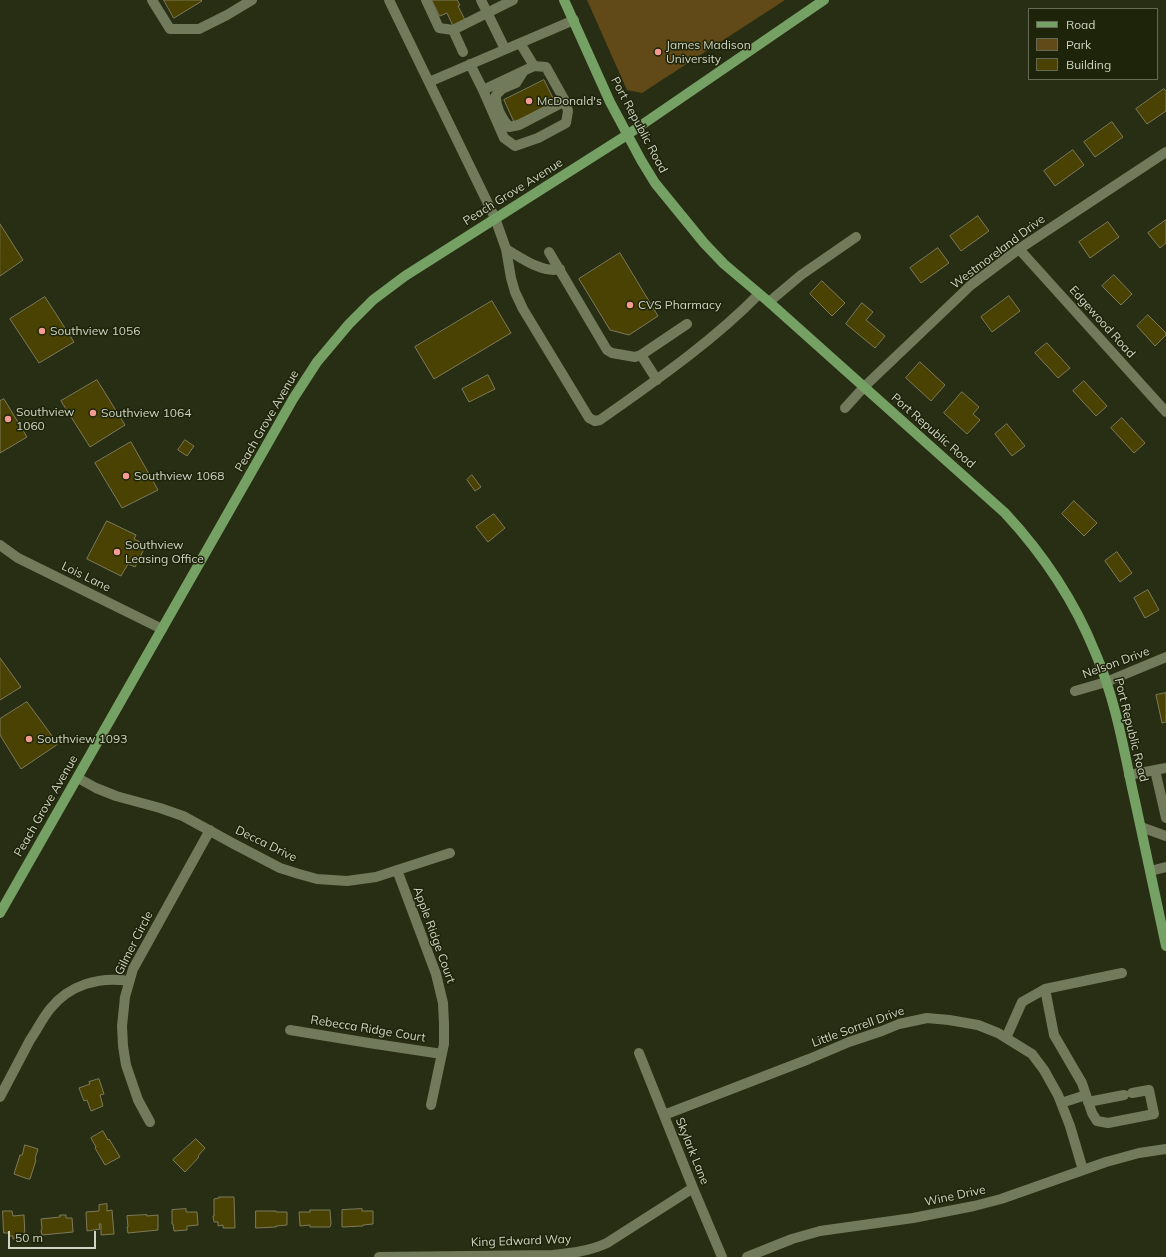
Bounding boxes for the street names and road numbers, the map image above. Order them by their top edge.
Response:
street label: Port Republic Road [608,75,670,175]
street label: Peach Grove Avenue [460,155,566,229]
street label: Westmoreland Drive [948,212,1048,292]
street label: Edgewood Road [1066,283,1138,361]
street label: Peach Grove Avenue [232,368,302,474]
street label: Port Republic Road [888,391,978,471]
street label: Lois Lane [59,559,113,595]
street label: Nelson Drive [1081,644,1151,682]
street label: Port Republic Road [1111,677,1151,783]
street label: Peach Grove Avenue [11,753,81,859]
street label: Decca Drive [233,823,299,865]
street label: Apple Ridge Court [410,885,458,985]
street label: Gilmer Circle [112,909,156,977]
street label: Little Sorrell Drive [810,1004,906,1050]
street label: Rebecca Ridge Court [310,1013,426,1045]
street label: Skylark Lane [672,1115,712,1187]
street label: Wine Drive [923,1183,987,1209]
street label: King Edward Way [471,1232,571,1250]

